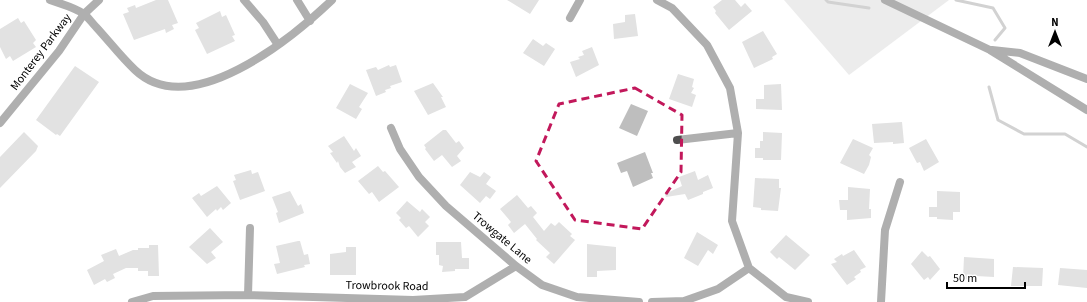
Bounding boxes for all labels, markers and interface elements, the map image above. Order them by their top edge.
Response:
street label: Monterey Parkway [6,10,76,94]
north arrow [1035,12,1075,52]
text: N [1051,15,1059,30]
street label: Trowgate Lane [468,208,536,268]
scale bar [947,264,1025,290]
text: 50 m [953,270,977,287]
street label: Trowbrook Road [345,277,429,295]

